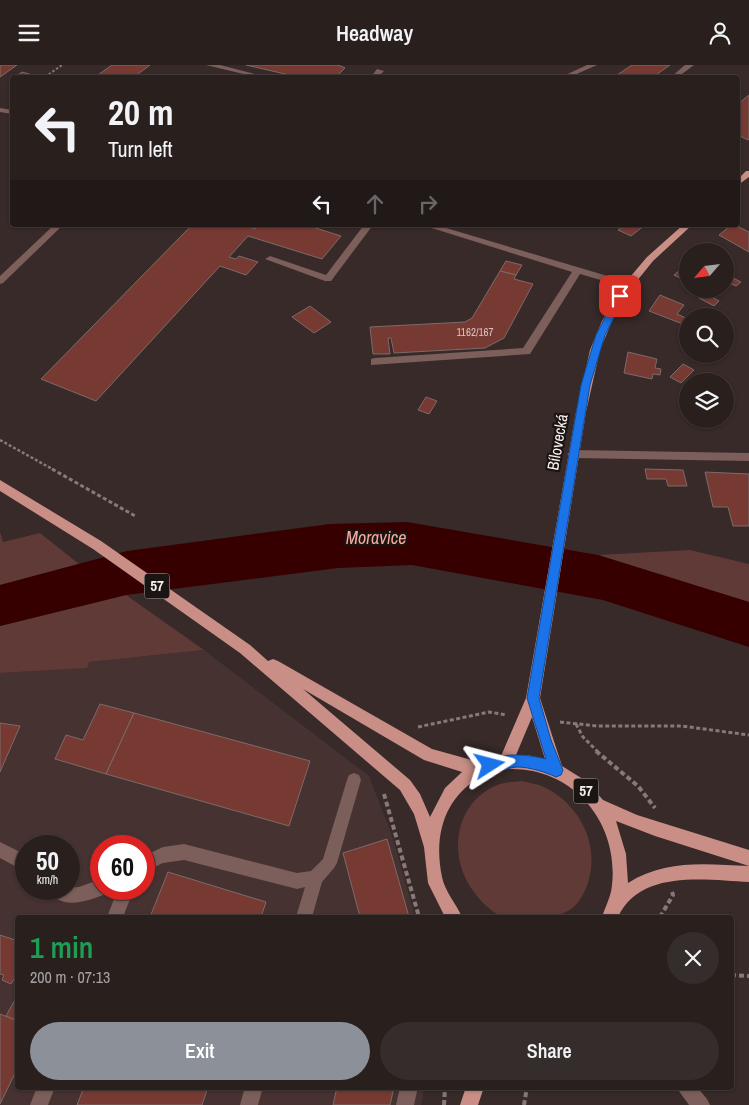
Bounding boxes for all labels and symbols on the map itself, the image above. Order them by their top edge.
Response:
north arrow [679,243,734,297]
pin [599,275,641,317]
house number: 1162/167 [457,325,493,339]
street label: Bílovecká [541,411,573,472]
water label: Moravice [346,525,406,550]
road number: 57 [144,573,170,599]
position arrow [463,738,515,790]
road number: 57 [574,779,598,803]
speed limit sign: 60 [90,835,155,900]

